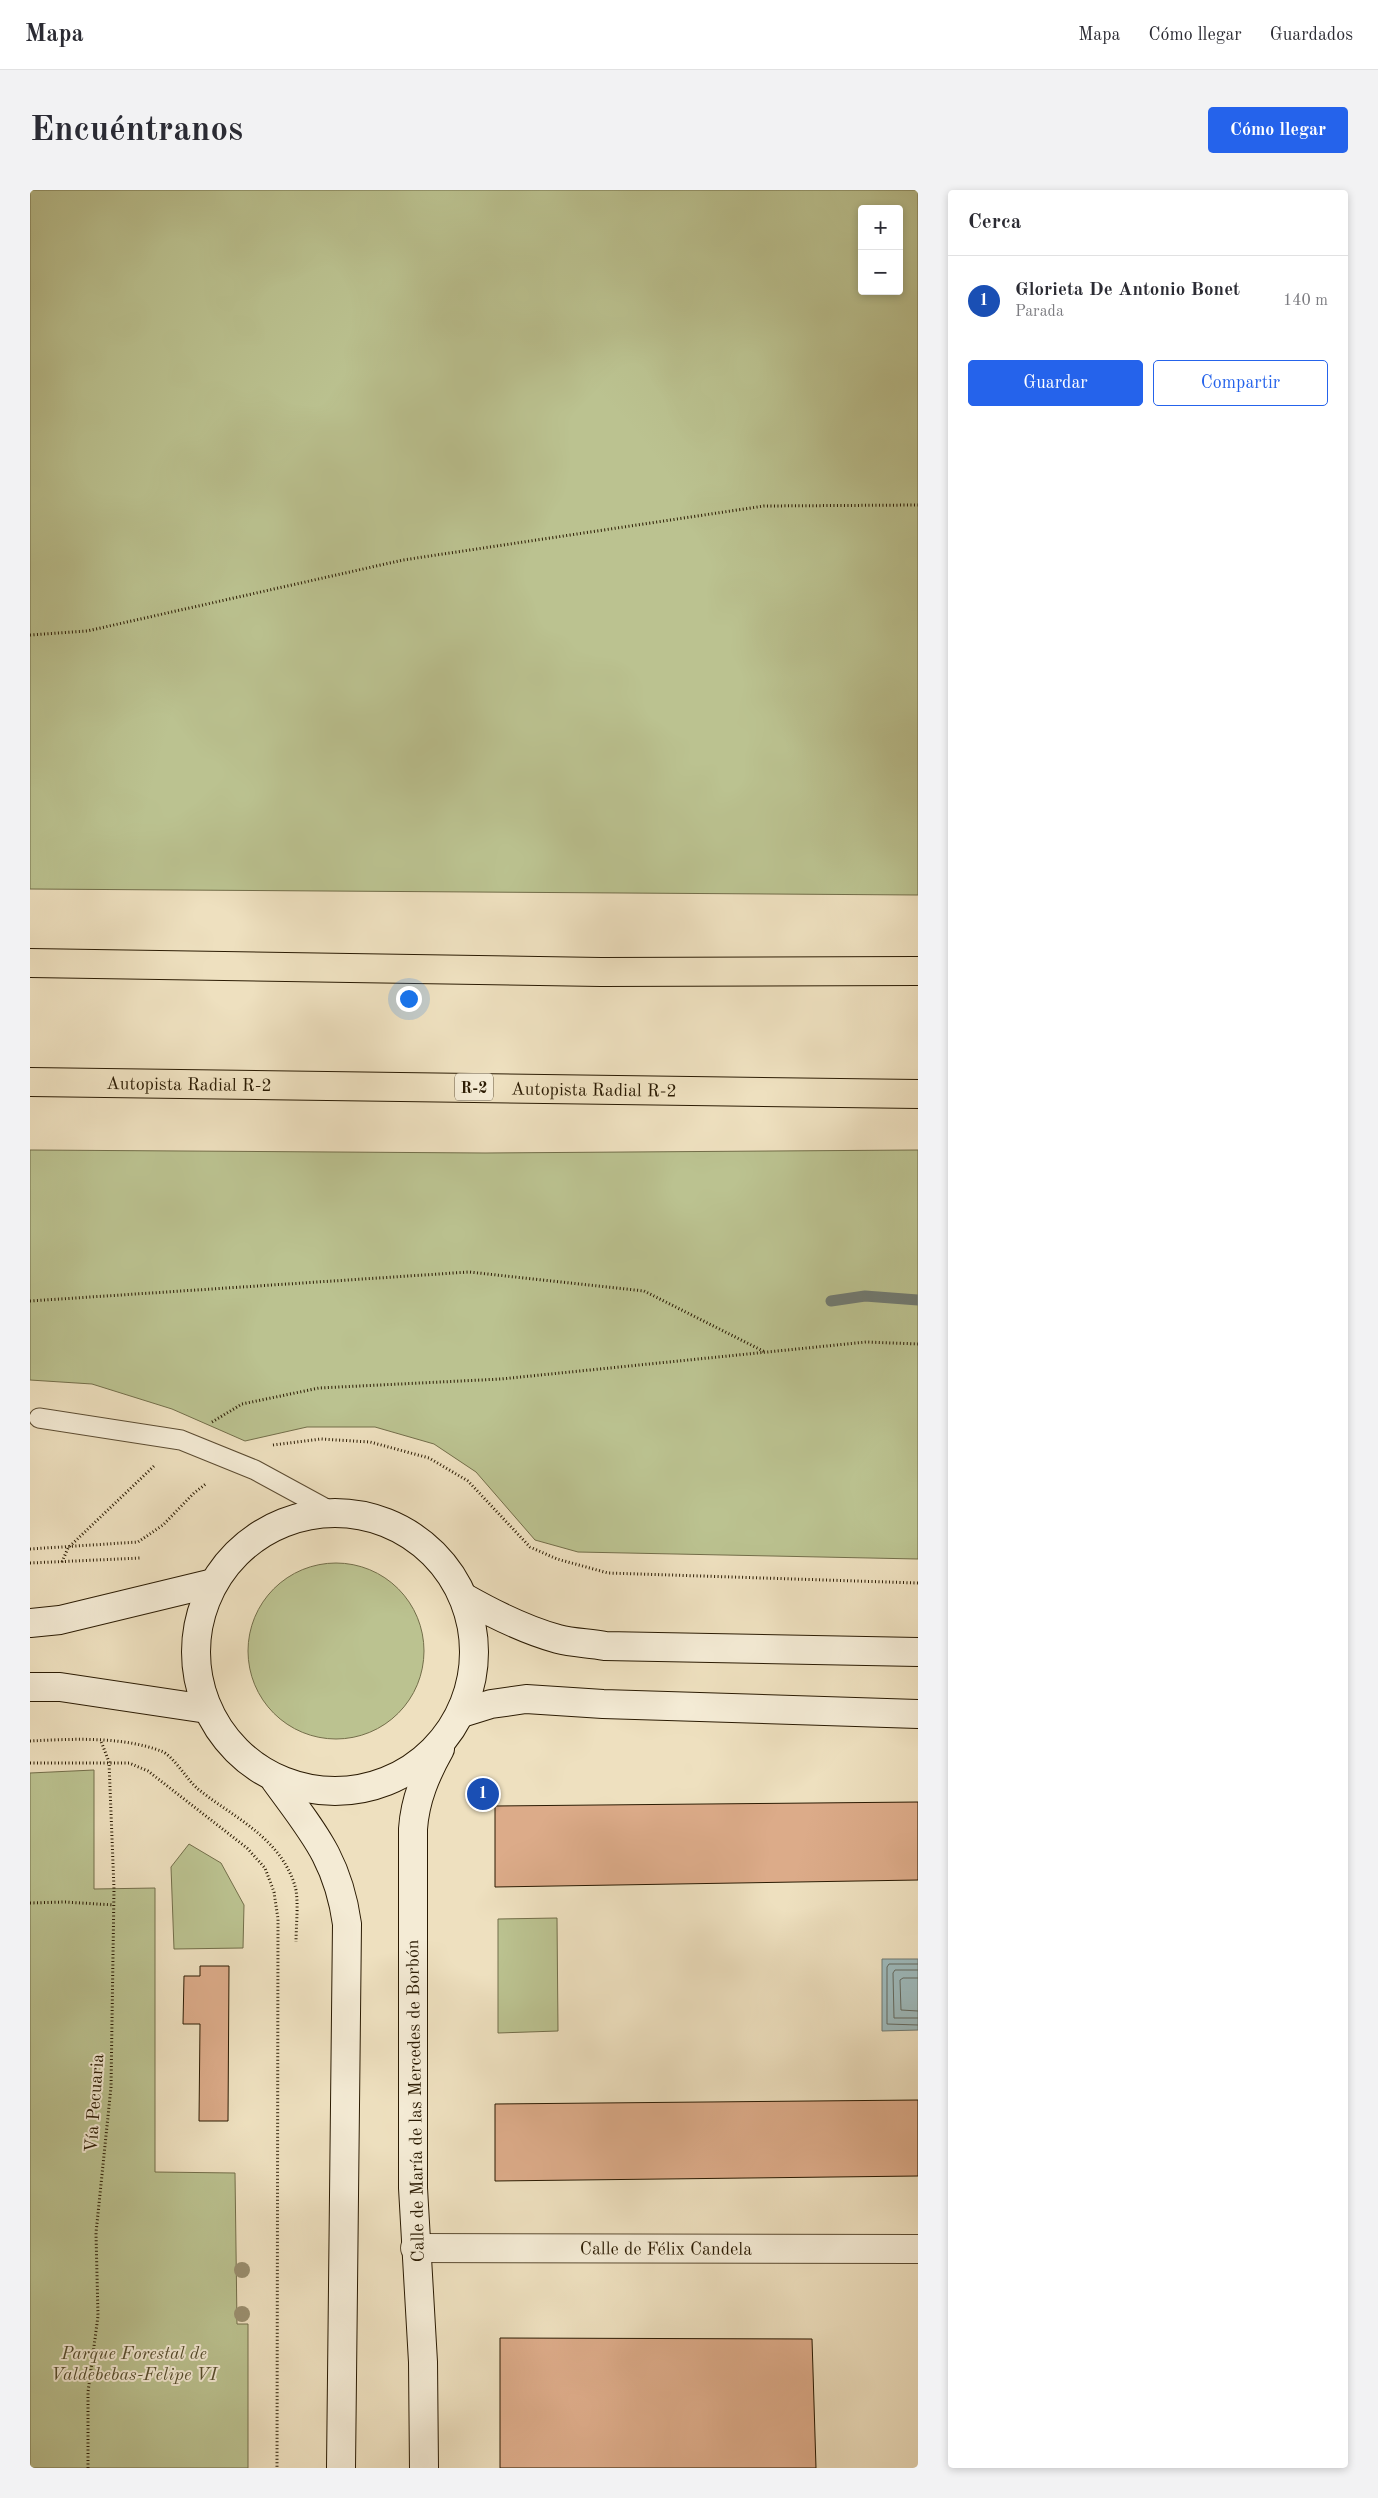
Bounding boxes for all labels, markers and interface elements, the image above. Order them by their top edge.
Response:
text: Mapa [25,23,84,47]
text: Mapa [1078,26,1120,44]
text: Cómo llegar [1148,26,1242,44]
text: Guardados [1270,26,1353,44]
button: Cómo llegar [1208,107,1348,153]
text: Encuéntranos [30,113,243,148]
map controls [858,205,903,295]
button: + [858,205,903,250]
text: Cerca [968,212,1021,233]
button: − [858,250,903,295]
text: Glorieta De Antonio Bonet [1015,281,1240,300]
text: 1 [979,293,989,309]
text: 140 m [1283,293,1328,309]
text: Parada [1015,304,1064,320]
button: Guardar [968,360,1143,406]
button: Compartir [1153,360,1328,406]
your location [396,986,422,1012]
road number: R-2 [455,1074,493,1100]
street label: Autopista Radial R-2 [106,1075,272,1095]
street label: Autopista Radial R-2 [511,1081,677,1101]
pin: 1 [467,1775,499,1813]
street label: Calle de María de las Mercedes de Borbón [404,1939,428,2263]
street label: Vía Pecuaria [83,2053,107,2153]
street label: Calle de Félix Candela [580,2240,752,2259]
park label: Parque Forestal de Valdebebas-Felipe VI [51,2345,219,2384]

